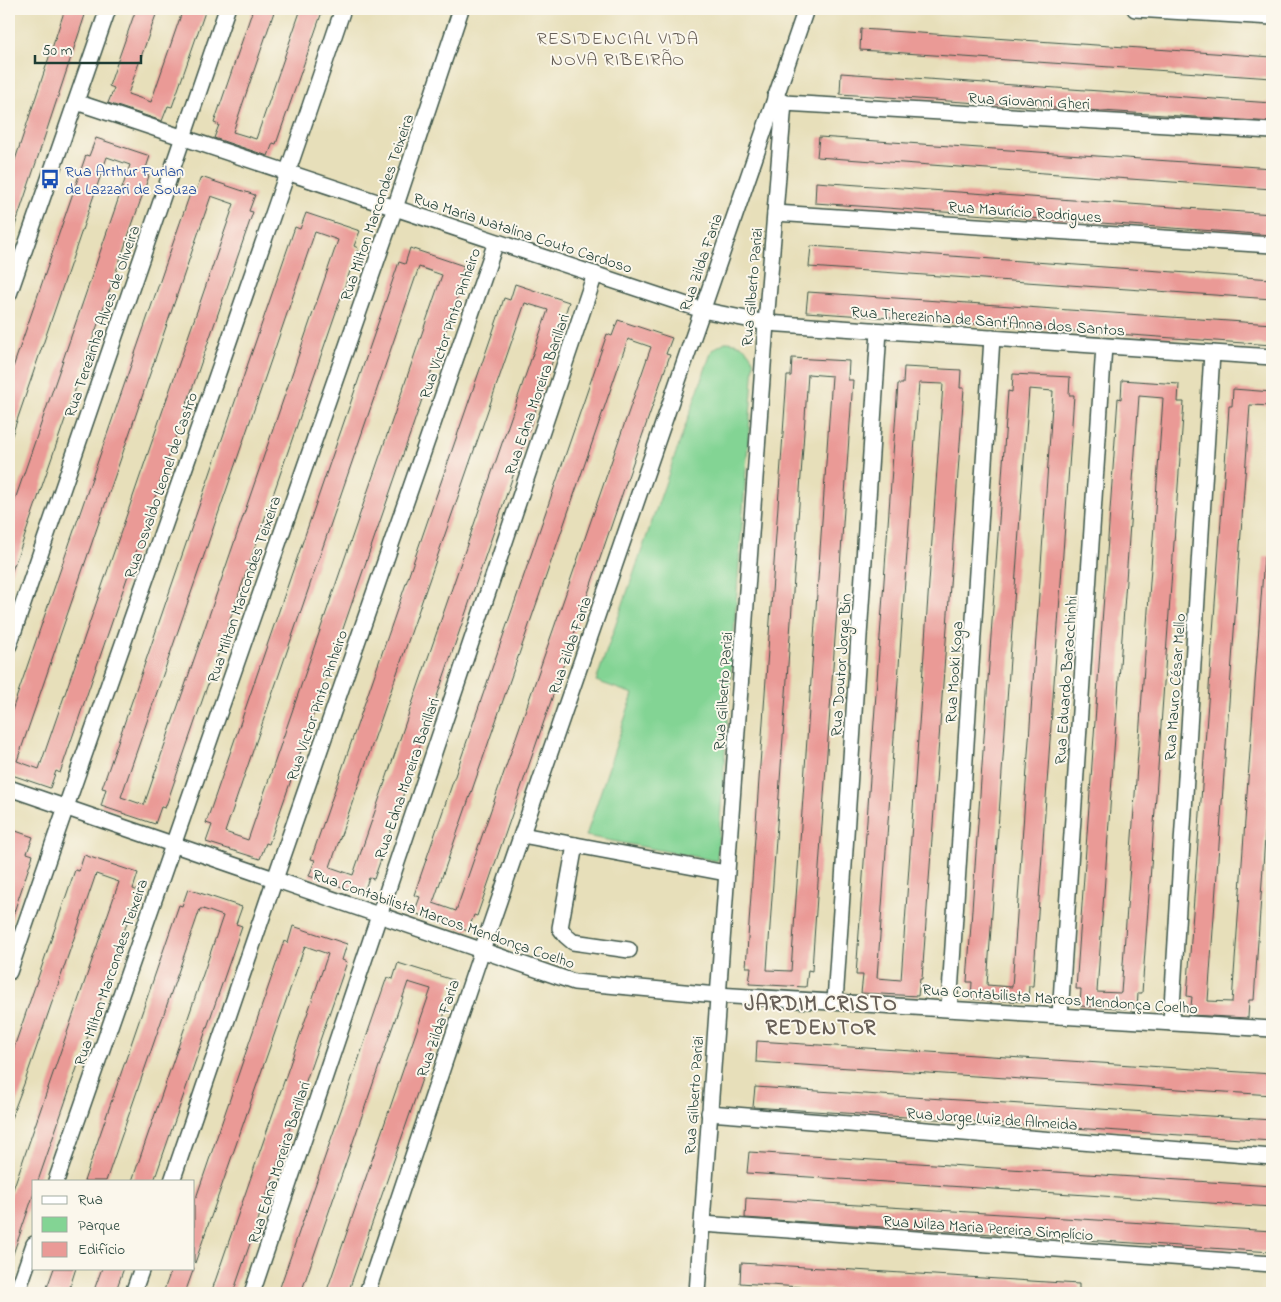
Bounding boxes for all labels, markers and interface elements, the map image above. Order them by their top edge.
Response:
district label: RESIDENCIAL VIDA NOVA RIBEIRÃO [537,27,699,74]
scale bar [35,32,141,64]
text: 50 m [42,40,73,62]
street label: Rua Giovanni Gheri [967,87,1091,117]
street label: Rua Milton Marcondes Teixeira [335,111,421,304]
place label: Rua Arthur Furlan de Lazzari de Souza [65,160,197,202]
bus stop icon: Rua Arthur Furlan de Lazzari de Souza [39,168,61,190]
street label: Rua Maria Natalina Couto Cardoso [410,187,635,281]
street label: Rua Maurício Rodrigues [947,196,1102,230]
street label: Rua Zilda Faria [674,210,730,315]
street label: Rua Terezinha Alves de Oliveira [59,222,147,421]
street label: Rua Gilberto Parizi [736,227,770,347]
street label: Rua Victor Pinto Pinheiro [414,245,488,402]
street label: Rua Therezinha de Sant'Anna dos Santos [850,300,1126,344]
street label: Rua Edna Moreira Barillari [499,310,577,479]
street label: Rua Osvaldo Leonel de Castro [119,389,205,582]
street label: Rua Milton Marcondes Teixeira [202,493,288,686]
street label: Rua Zilda Faria [543,593,599,698]
street label: Rua Doutor Jorge Bin [825,593,859,738]
street label: Rua Eduardo Baracchinhi [1049,595,1085,765]
street label: Rua Mauro César Mello [1159,613,1193,762]
street label: Rua Mooki Koga [939,620,971,724]
street label: Rua Victor Pinto Pinheiro [281,627,355,784]
street label: Rua Gilberto Parizi [708,631,740,751]
street label: Rua Edna Moreira Barillari [369,694,447,863]
street label: Rua Contabilista Marcos Mendonça Coelho [309,864,578,976]
street label: Rua Milton Marcondes Teixeira [69,876,155,1069]
street label: Rua Zilda Faria [411,976,467,1081]
street label: Rua Contabilista Marcos Mendonça Coelho [921,978,1198,1022]
district label: JARDIM CRISTO REDENTOR [744,990,898,1044]
street label: Rua Gilberto Parizi [679,1035,711,1155]
street label: Rua Edna Moreira Barillari [242,1078,318,1247]
street label: Rua Jorge Luiz de Almeida [905,1102,1078,1138]
legend [32,1180,195,1270]
text: Rua [78,1189,103,1211]
street label: Rua Nilza Maria Pereira Simplício [882,1210,1094,1248]
text: Parque [78,1215,120,1237]
text: Edifício [78,1239,125,1261]

